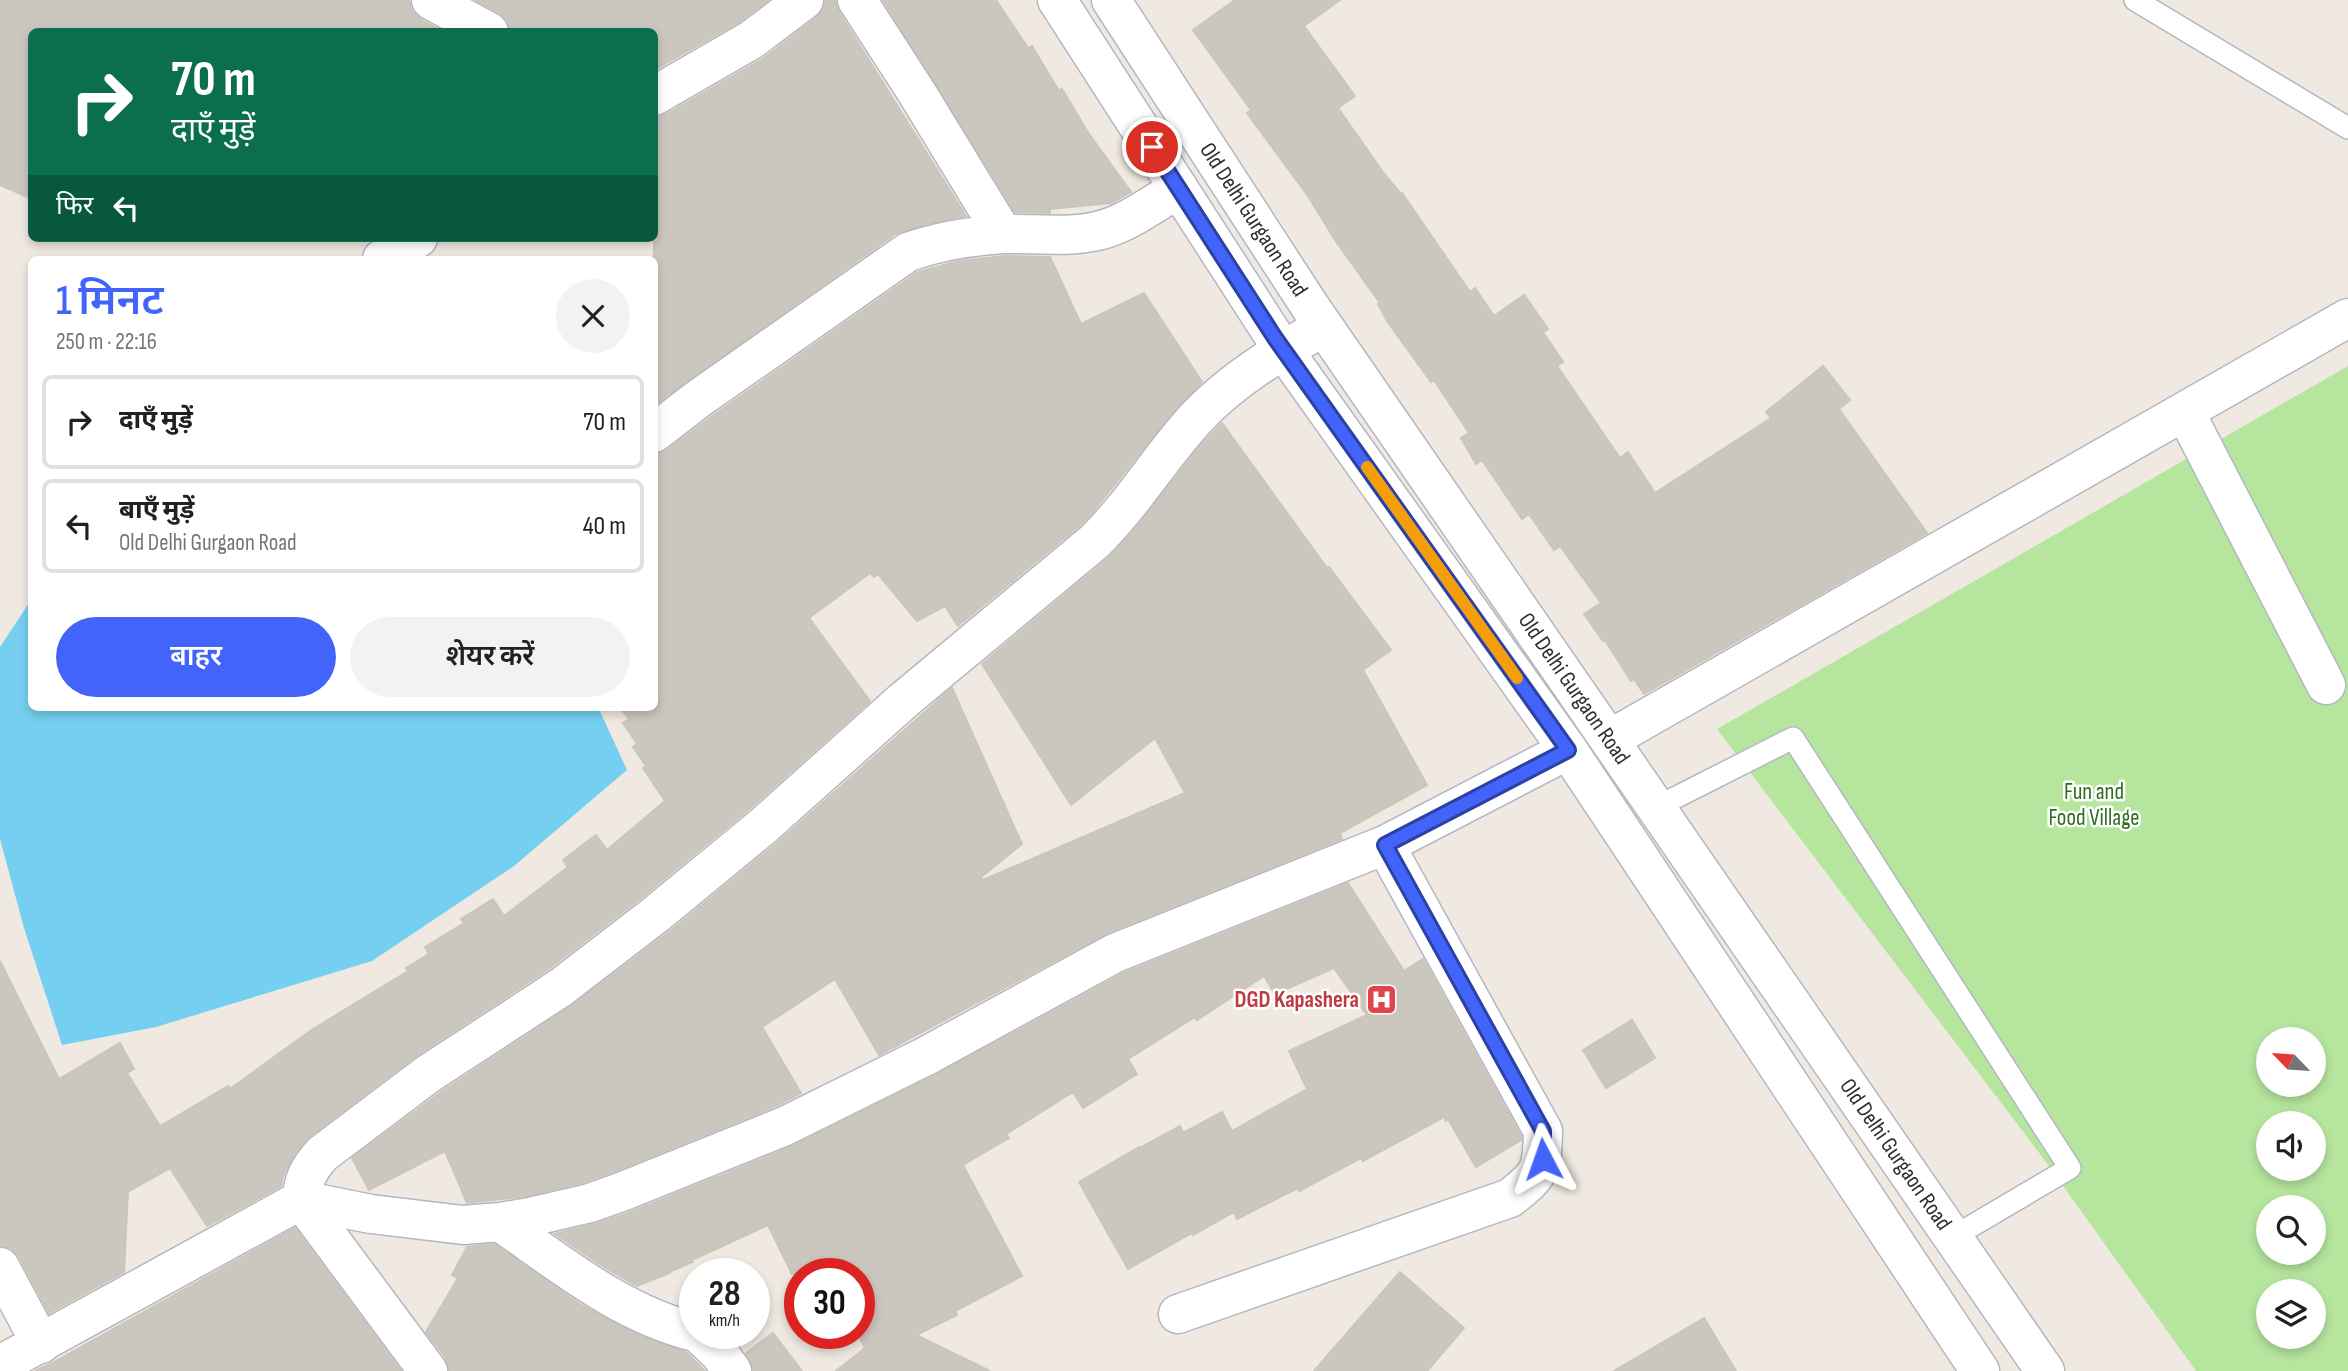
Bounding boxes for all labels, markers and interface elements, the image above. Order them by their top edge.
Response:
text: 70 m [171,51,256,110]
icon: right [56,56,147,147]
text: दाएँ मुड़ें [171,111,255,150]
pin [1122,117,1182,177]
icon: arrive [1133,128,1171,166]
street label: Old Delhi Gurgaon Road [1193,138,1314,302]
icon: left [107,189,145,227]
text: फिर [56,191,93,222]
text: 1 मिनट [56,276,164,327]
button: close [556,279,630,353]
text: 250 m · 22:16 [56,328,157,356]
icon: right [60,403,98,441]
text: दाएँ मुड़ें [119,405,193,436]
text: 70 m [583,407,626,438]
text: बाएँ मुड़ें [119,495,194,526]
icon: left [60,507,98,545]
text: 40 m [583,511,626,542]
text: Old Delhi Gurgaon Road [119,529,297,557]
street label: Old Delhi Gurgaon Road [1512,608,1636,770]
button: बाहर [56,617,336,697]
button: शेयर करें [350,617,630,697]
park label: Fun and Food Village [2048,778,2140,832]
hospital icon: DGD Kapashera [1365,983,1399,1017]
place label: DGD Kapashera [1235,986,1359,1014]
north arrow [2256,1027,2326,1097]
map controls [2256,1027,2326,1349]
street label: Old Delhi Gurgaon Road [1834,1073,1958,1236]
button: sound [2256,1111,2326,1181]
position arrow [1506,1122,1580,1196]
button: search [2256,1195,2326,1265]
speed limit sign: 30 [784,1258,875,1349]
text: 28 [709,1273,740,1316]
button: layers [2256,1279,2326,1349]
text: km/h [709,1310,740,1331]

